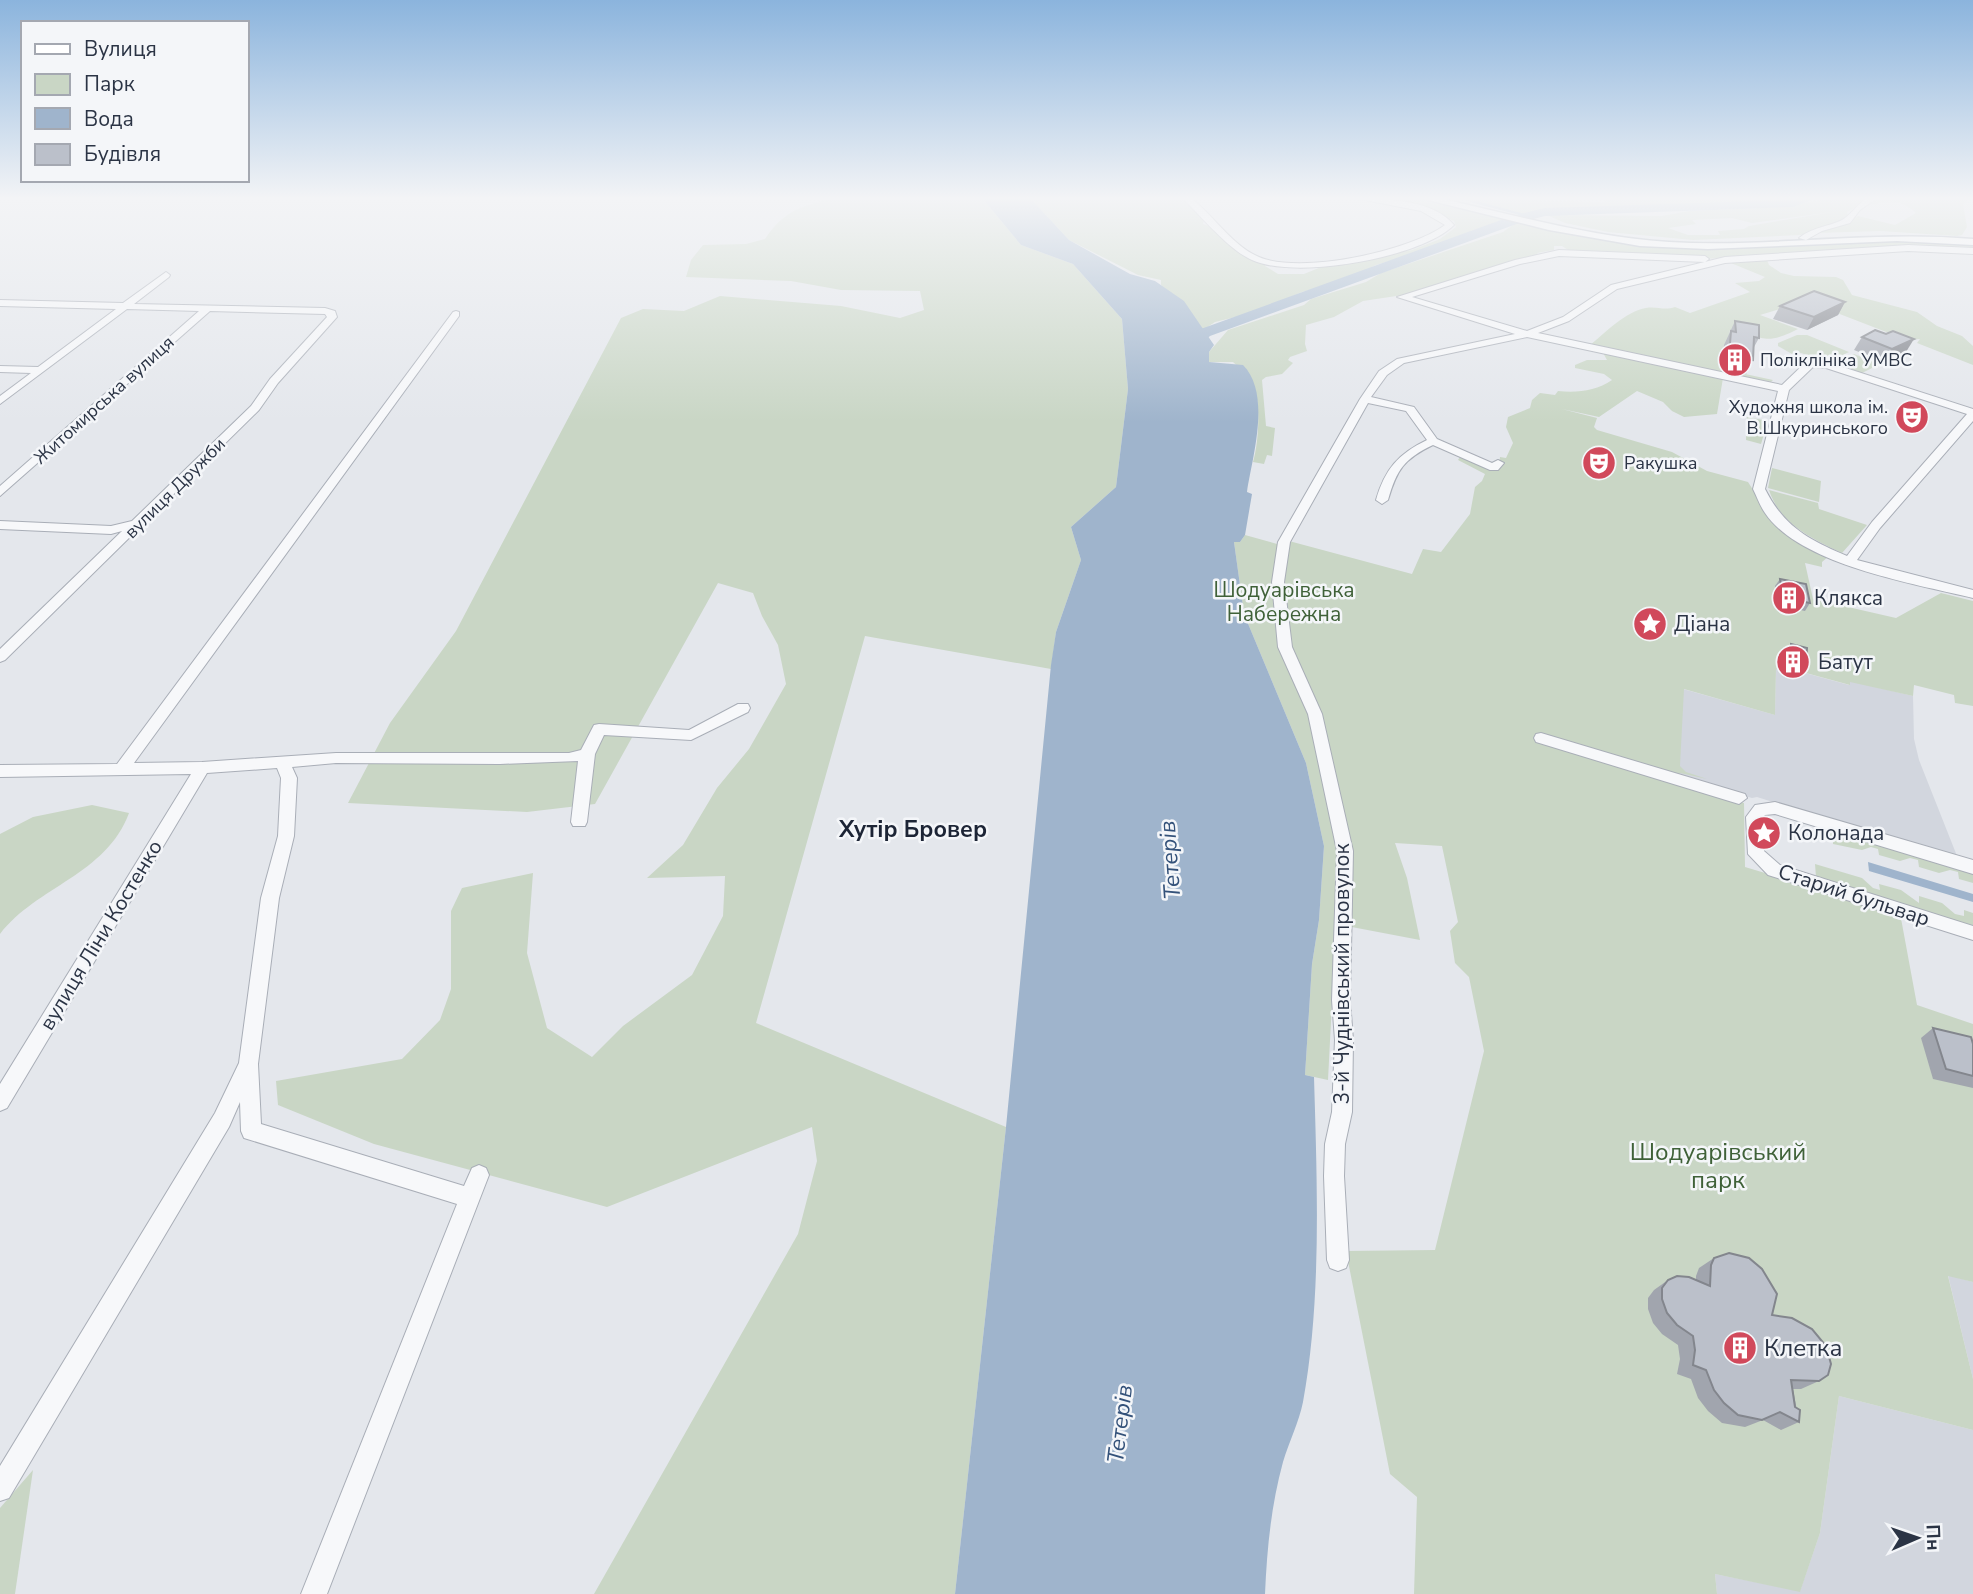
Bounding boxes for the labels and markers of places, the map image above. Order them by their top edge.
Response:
building icon: Поліклініка УМВС [1716,341,1754,379]
place label: Поліклініка УМВС [1760,348,1912,372]
place label: Художня школа ім. В.Шкуринського [1729,395,1888,440]
theatre icon: Художня школа ім. В.Шкуринського [1893,398,1931,436]
theatre icon: Ракушка [1580,444,1618,482]
place label: Ракушка [1624,451,1697,475]
building icon: Клякса [1770,579,1808,617]
place label: Клякса [1814,584,1883,612]
place icon: Діана [1631,605,1669,643]
place label: Діана [1674,610,1730,638]
building icon: Батут [1774,643,1812,681]
place label: Батут [1818,648,1874,676]
place icon: Колонада [1745,814,1783,852]
place label: Колонада [1788,819,1884,847]
building icon: Клетка [1721,1329,1759,1367]
place label: Клетка [1764,1332,1842,1364]

